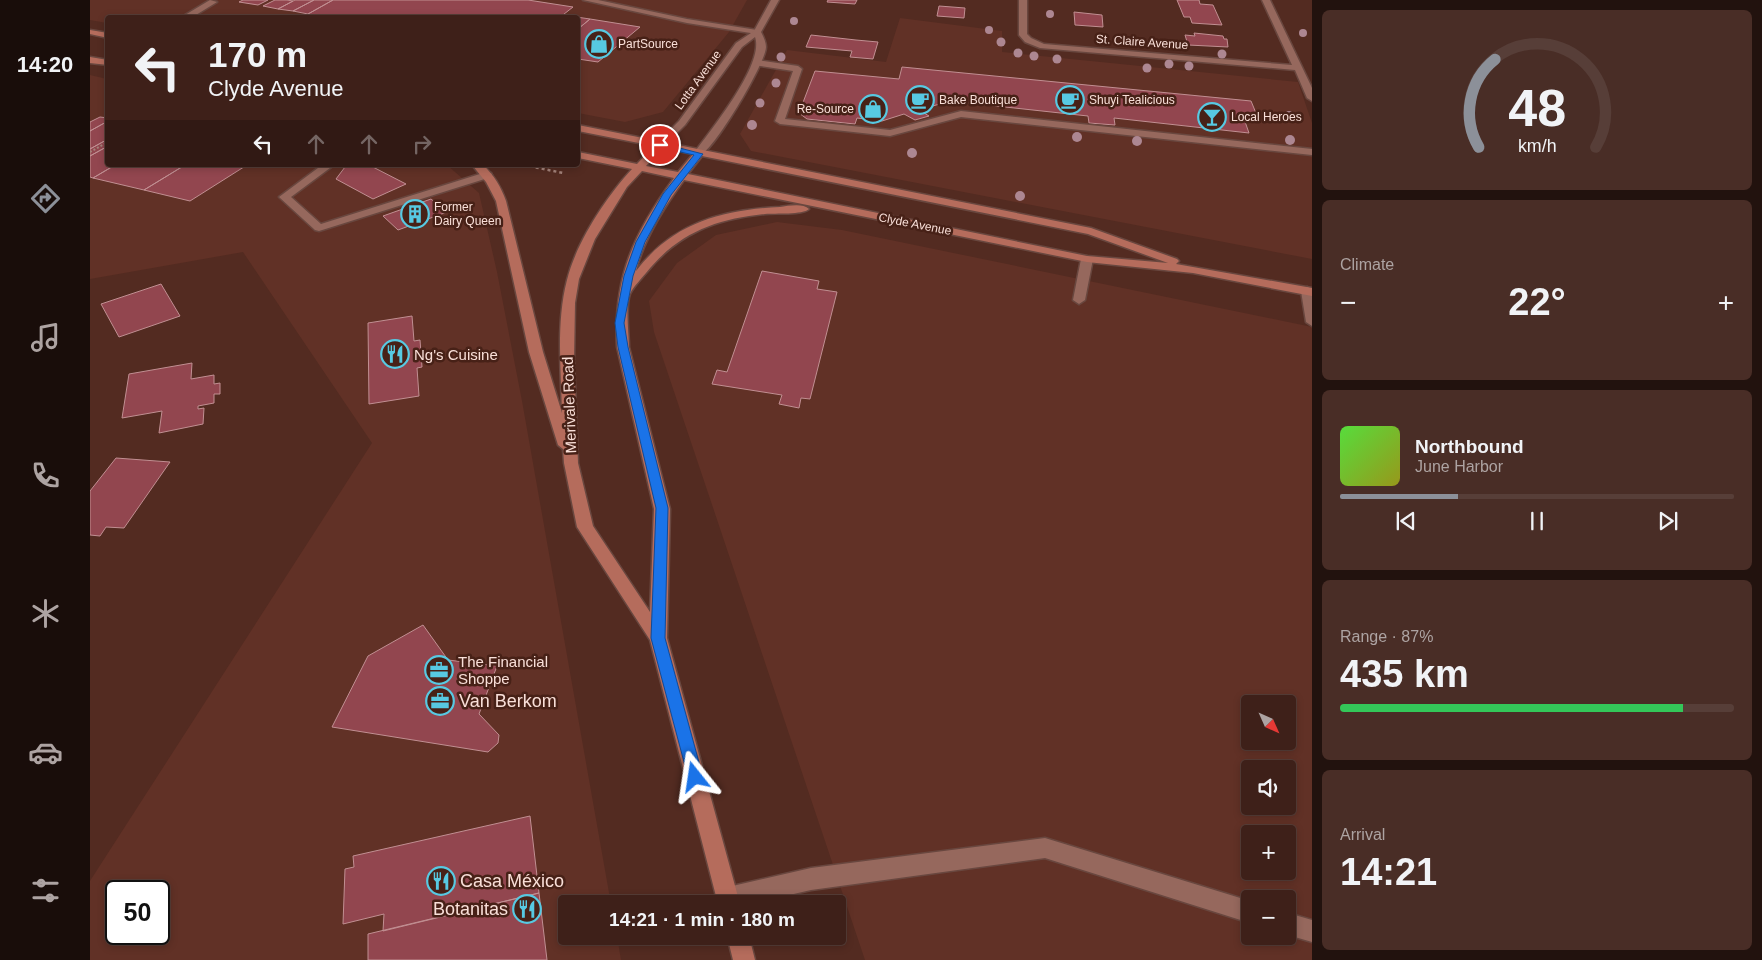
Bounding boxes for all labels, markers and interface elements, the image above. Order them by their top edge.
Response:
shop icon: PartSource [584,29,614,59]
street label: St. Claire Avenue [1095,32,1189,52]
icon: left [125,35,190,100]
text: 170 m [208,35,307,74]
place label: PartSource [618,37,678,51]
street label: Lotta Avenue [672,47,724,112]
text: 14:20 [17,52,73,77]
text: Clyde Avenue [208,76,343,101]
text: 48 [1508,79,1566,137]
cafe icon: Bake Boutique [905,85,935,115]
cafe icon: Shuyi Tealicious [1055,85,1085,115]
place label: Bake Boutique [939,93,1017,107]
place label: Shuyi Tealicious [1089,93,1175,107]
shop icon: Re-Source [858,94,888,124]
place label: Re-Source [797,102,854,116]
bar icon: Local Heroes [1197,102,1227,132]
place label: Local Heroes [1231,110,1302,124]
pin [639,124,681,166]
icon: left [249,130,277,158]
icon: ahead [302,130,330,158]
icon: ahead [355,130,383,158]
icon: right [408,130,436,158]
icon: arrive [646,131,674,159]
text: km/h [1518,136,1556,156]
icon: directions [28,181,63,216]
building icon: Former Dairy Queen [400,199,430,229]
place label: Former Dairy Queen [434,200,501,228]
street label: Clyde Avenue [877,210,953,238]
text: Climate [1340,256,1394,273]
text: 22° [1508,281,1566,323]
text: − [1340,287,1356,318]
text: + [1718,287,1734,318]
icon: music [28,320,63,355]
restaurant icon: Ng's Cuisine [380,339,410,369]
place label: Ng's Cuisine [414,346,498,363]
street label: Merivale Road [559,356,579,454]
text: Northbound [1415,436,1524,457]
icon: phone [28,458,63,493]
text: June Harbor [1415,458,1503,475]
icon: previous [1392,507,1420,535]
icon: pause [1523,507,1551,535]
icon: next [1654,507,1682,535]
icon: climate [28,596,63,631]
text: Range · 87% [1340,628,1433,645]
place label: The Financial Shoppe [458,653,548,687]
text: 435 km [1340,653,1469,695]
office icon: The Financial Shoppe [424,655,454,685]
office icon: Van Berkom [425,686,455,716]
place label: Van Berkom [459,691,557,711]
north arrow [1241,695,1296,750]
map controls [1241,695,1296,945]
icon: car [28,735,63,770]
position arrow [668,750,720,802]
button: sound [1241,760,1296,815]
button: + [1241,825,1296,880]
text: Arrival [1340,826,1385,843]
text: 14:21 [1340,851,1437,893]
restaurant icon: Casa México [426,866,456,896]
place label: Casa México [460,871,564,891]
icon: filters [28,873,63,908]
speed limit sign: 50 [105,880,170,945]
button: − [1241,890,1296,945]
restaurant icon: Botanitas [512,894,542,924]
place label: Botanitas [433,899,508,919]
text: 14:21 · 1 min · 180 m [609,909,795,930]

